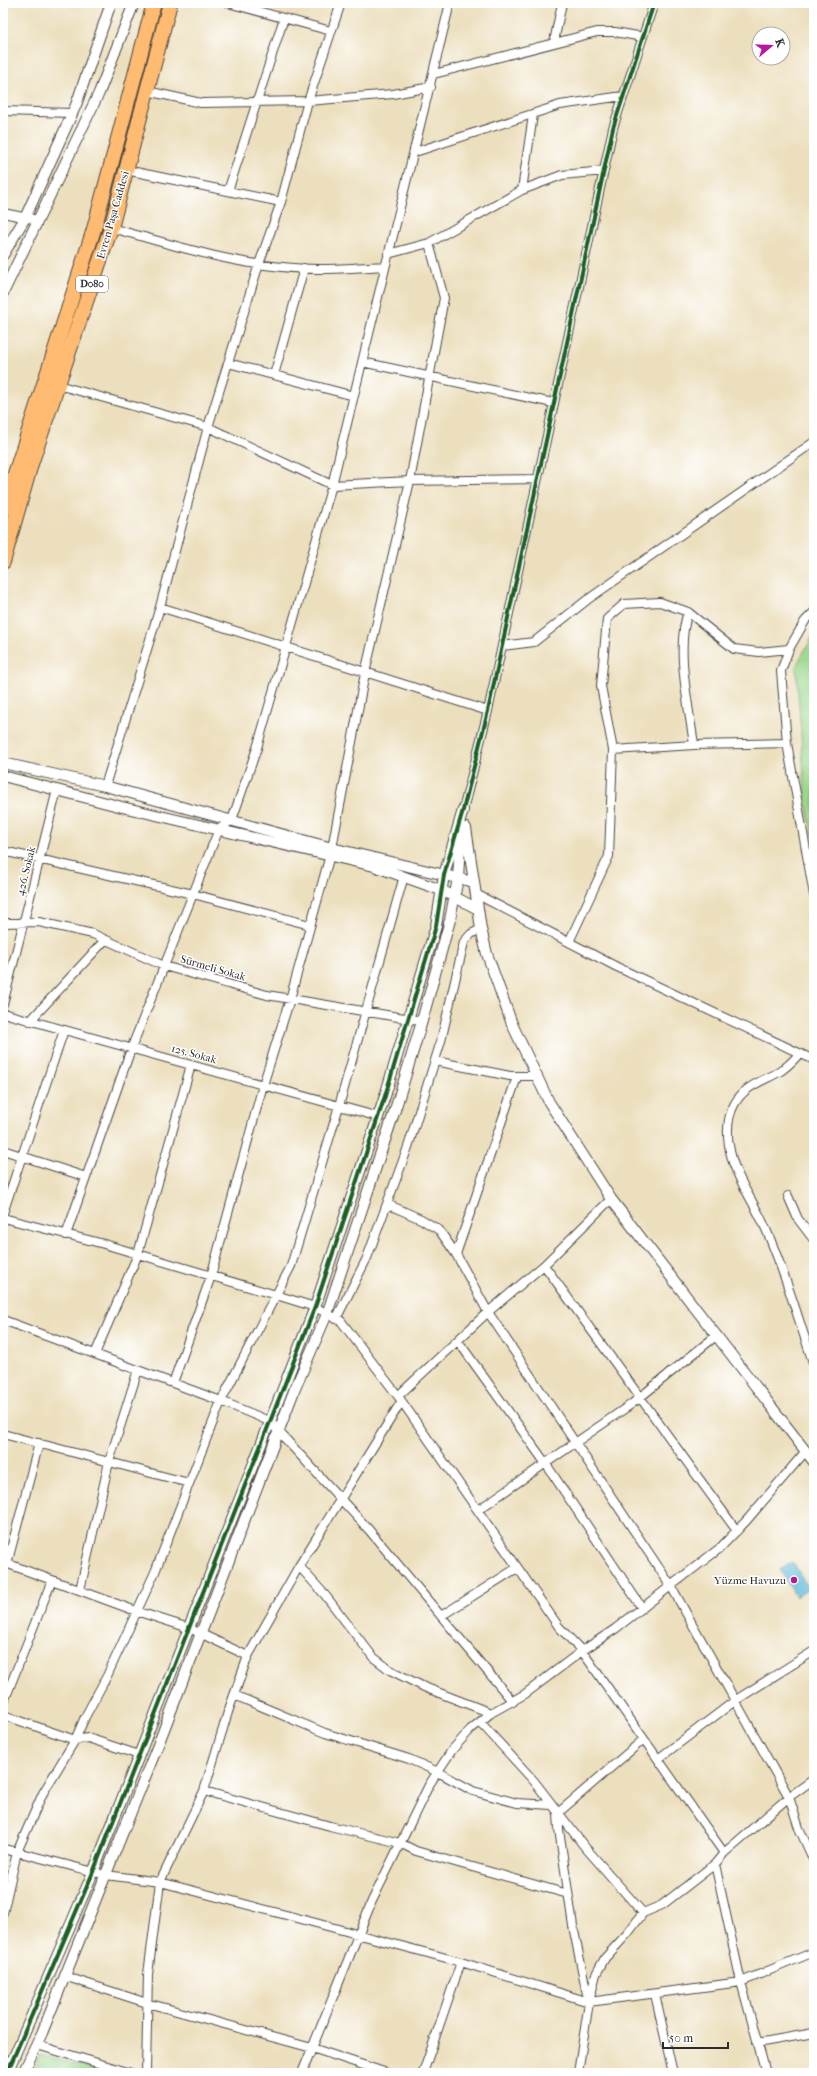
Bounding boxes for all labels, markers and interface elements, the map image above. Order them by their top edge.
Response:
north arrow [751,26,791,66]
text: K [773,37,788,50]
street label: Evren Paşa Caddesi [94,169,132,261]
road number: D080 [76,276,108,292]
street label: 426. Sokak [14,845,38,897]
street label: Sürmeli Sokak [179,952,247,984]
street label: 125. Sokak [170,1042,218,1066]
place label: Yüzme Havuzu [713,1574,787,1587]
marker: Yüzme Havuzu [789,1575,799,1585]
scale bar [663,2024,728,2050]
text: 50 m [669,2031,693,2045]

